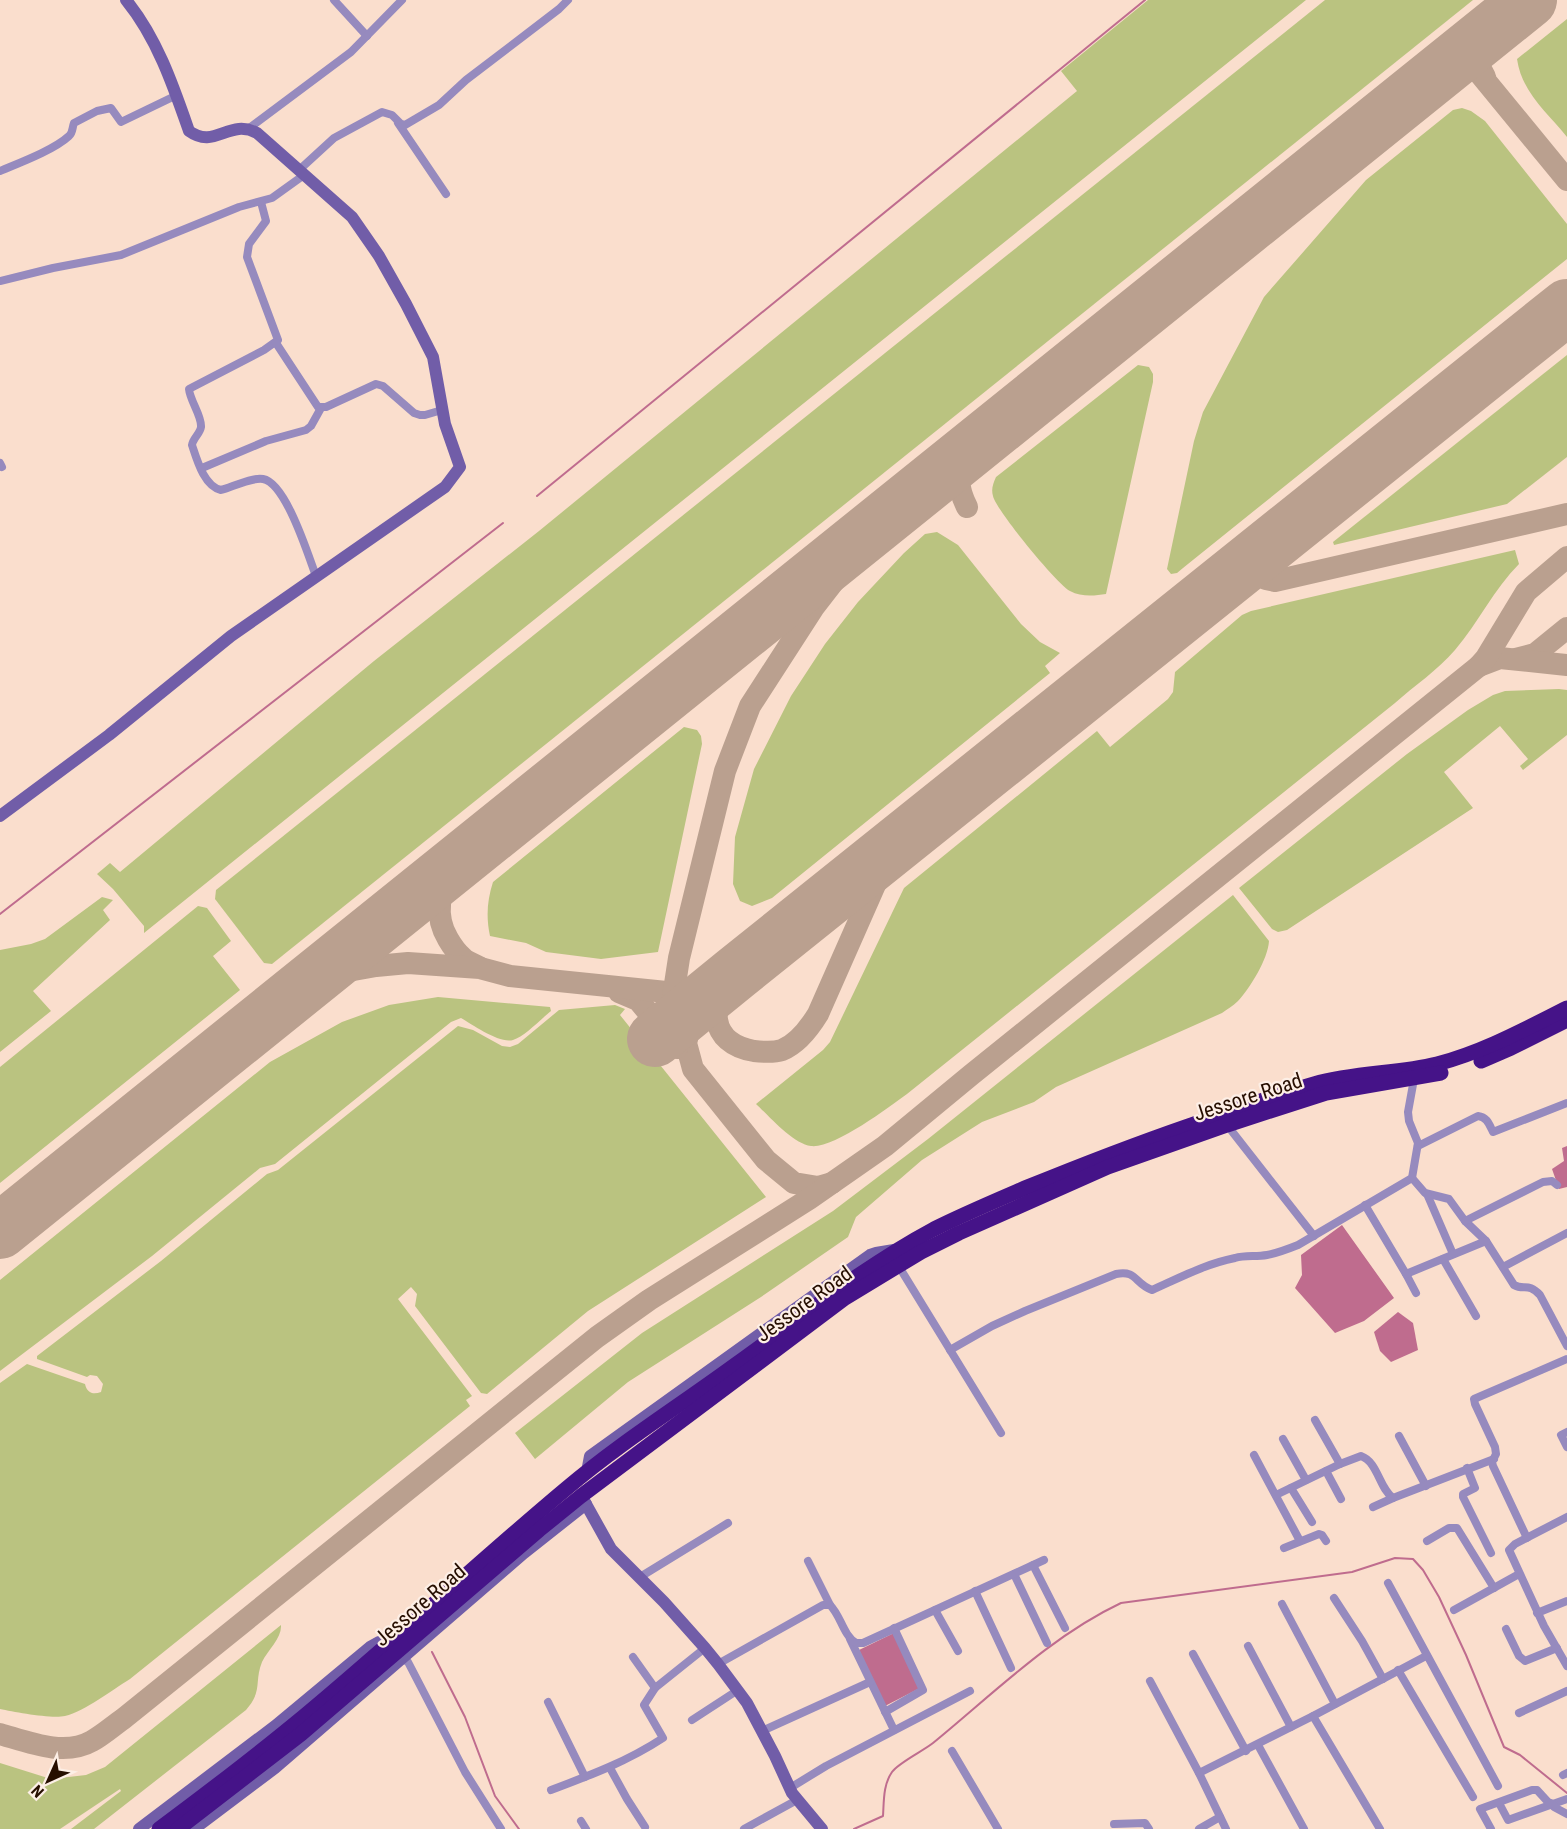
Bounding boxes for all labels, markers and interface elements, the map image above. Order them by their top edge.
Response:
street label: Jessore Road [1191,1068,1305,1126]
street label: Jessore Road [751,1261,857,1347]
street label: Jessore Road [370,1559,470,1651]
north arrow [18,1751,78,1811]
text: N [28,1781,48,1801]

